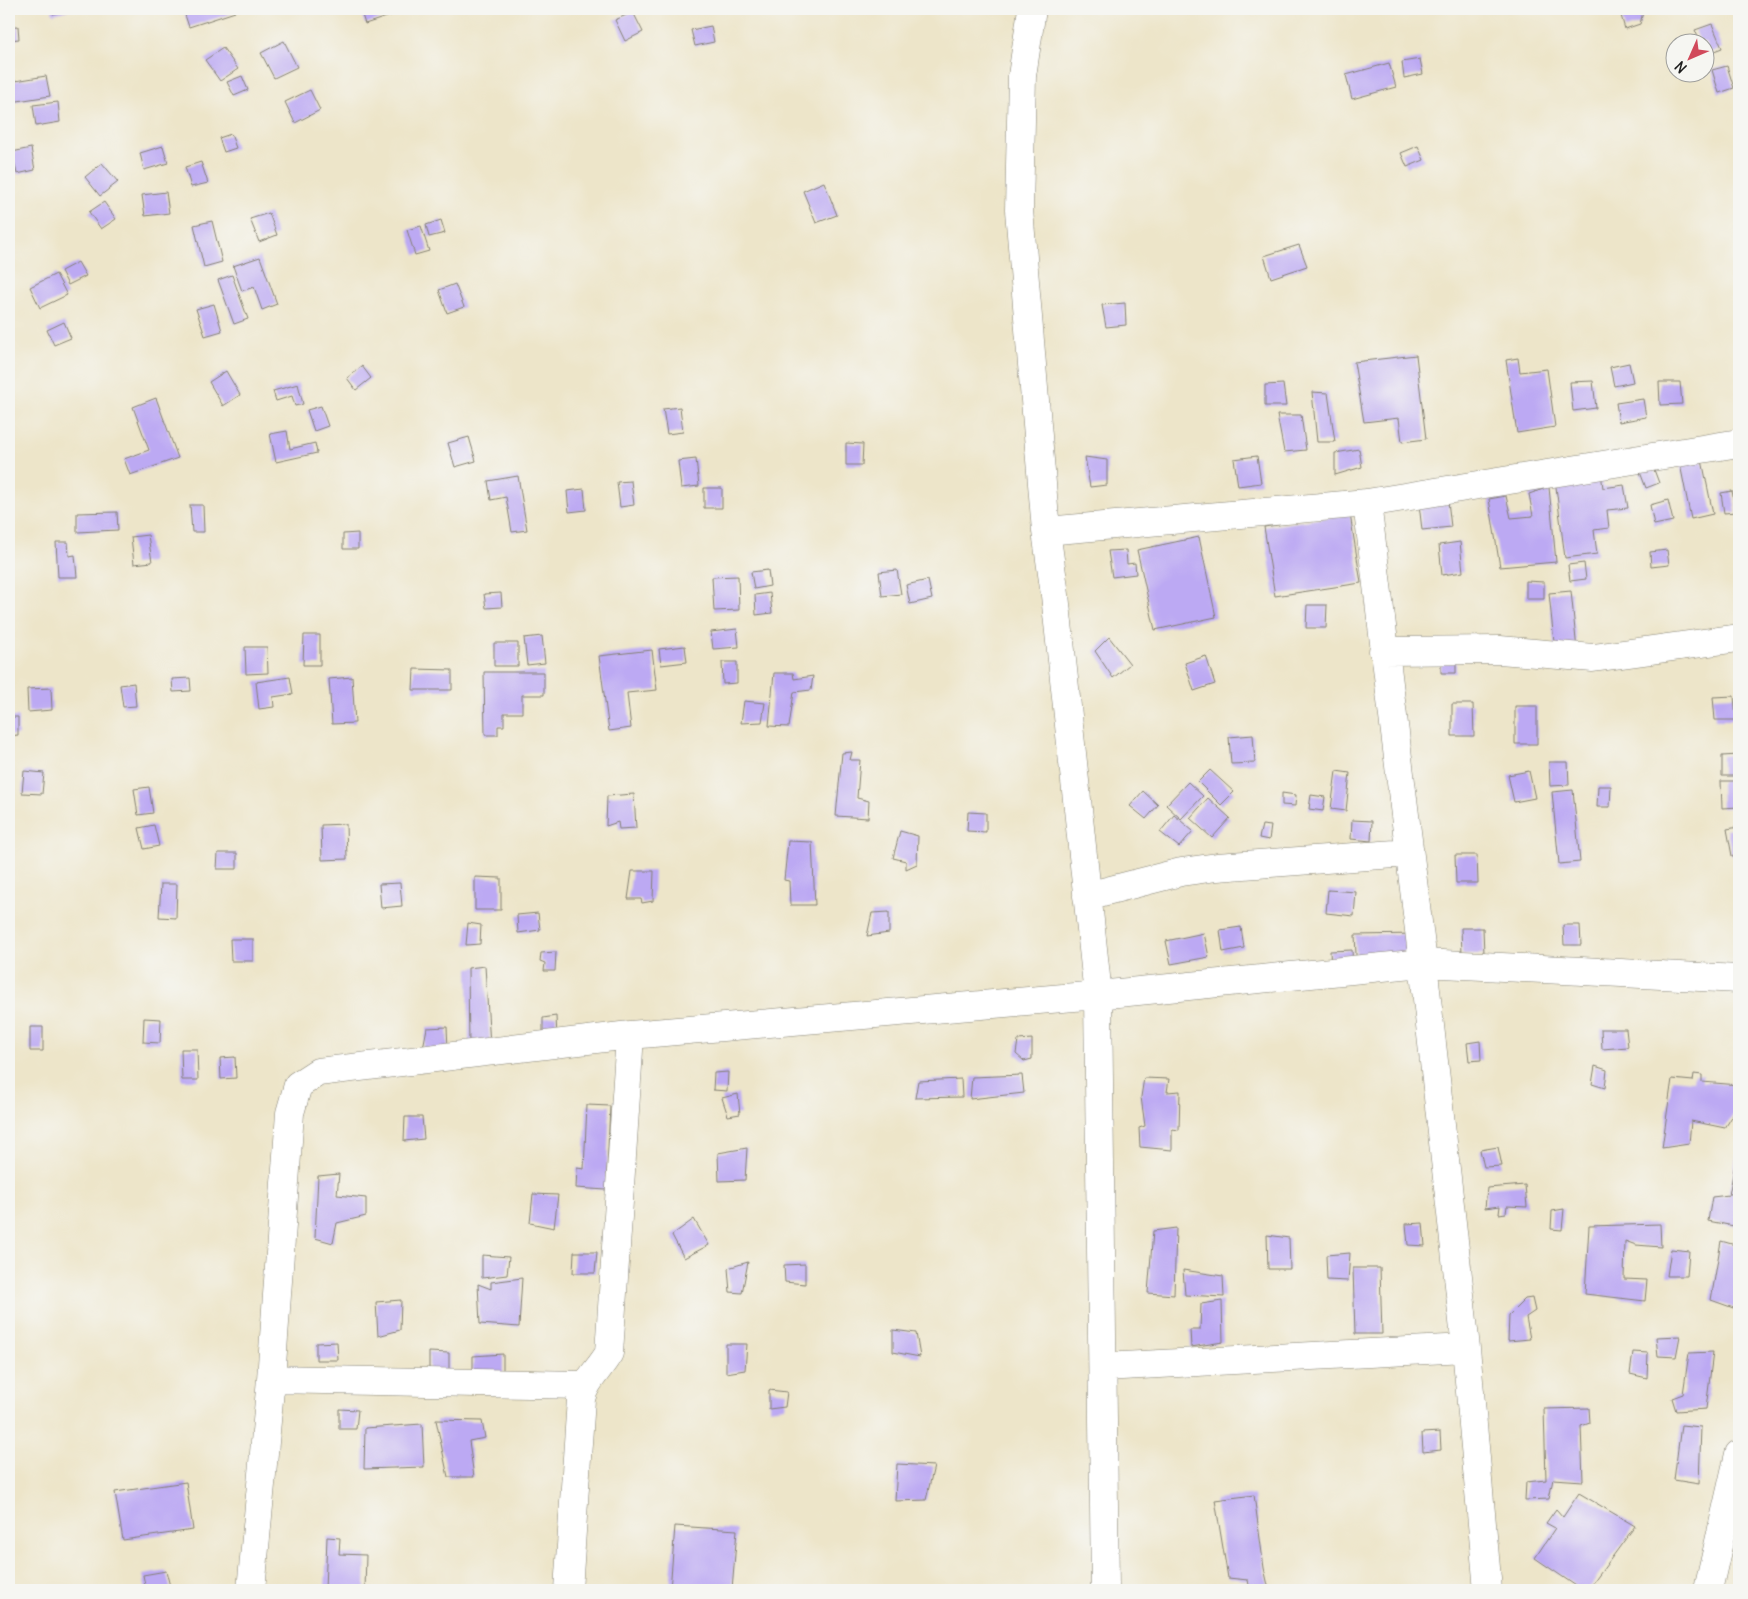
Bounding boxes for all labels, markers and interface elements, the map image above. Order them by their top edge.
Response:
north arrow [1666,32,1716,82]
text: N [1671,57,1691,77]

